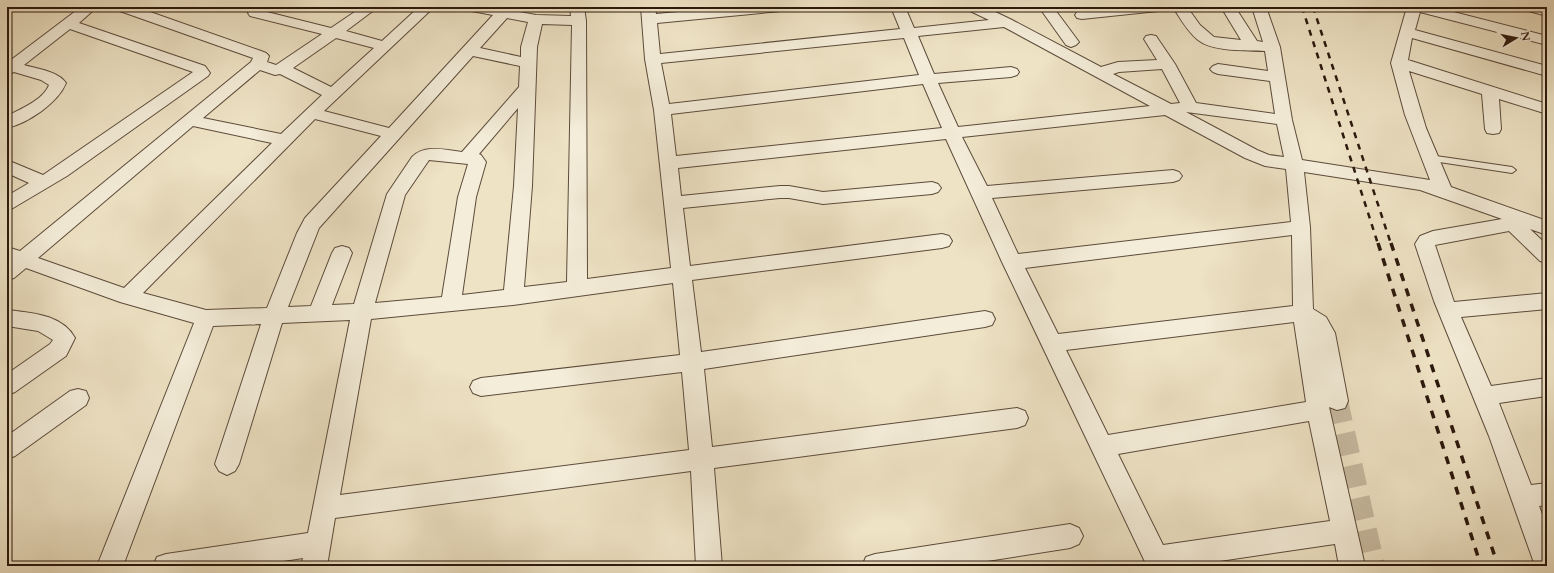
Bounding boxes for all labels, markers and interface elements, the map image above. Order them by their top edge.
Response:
north arrow [1496,18,1536,58]
text: N [1517,30,1534,43]

